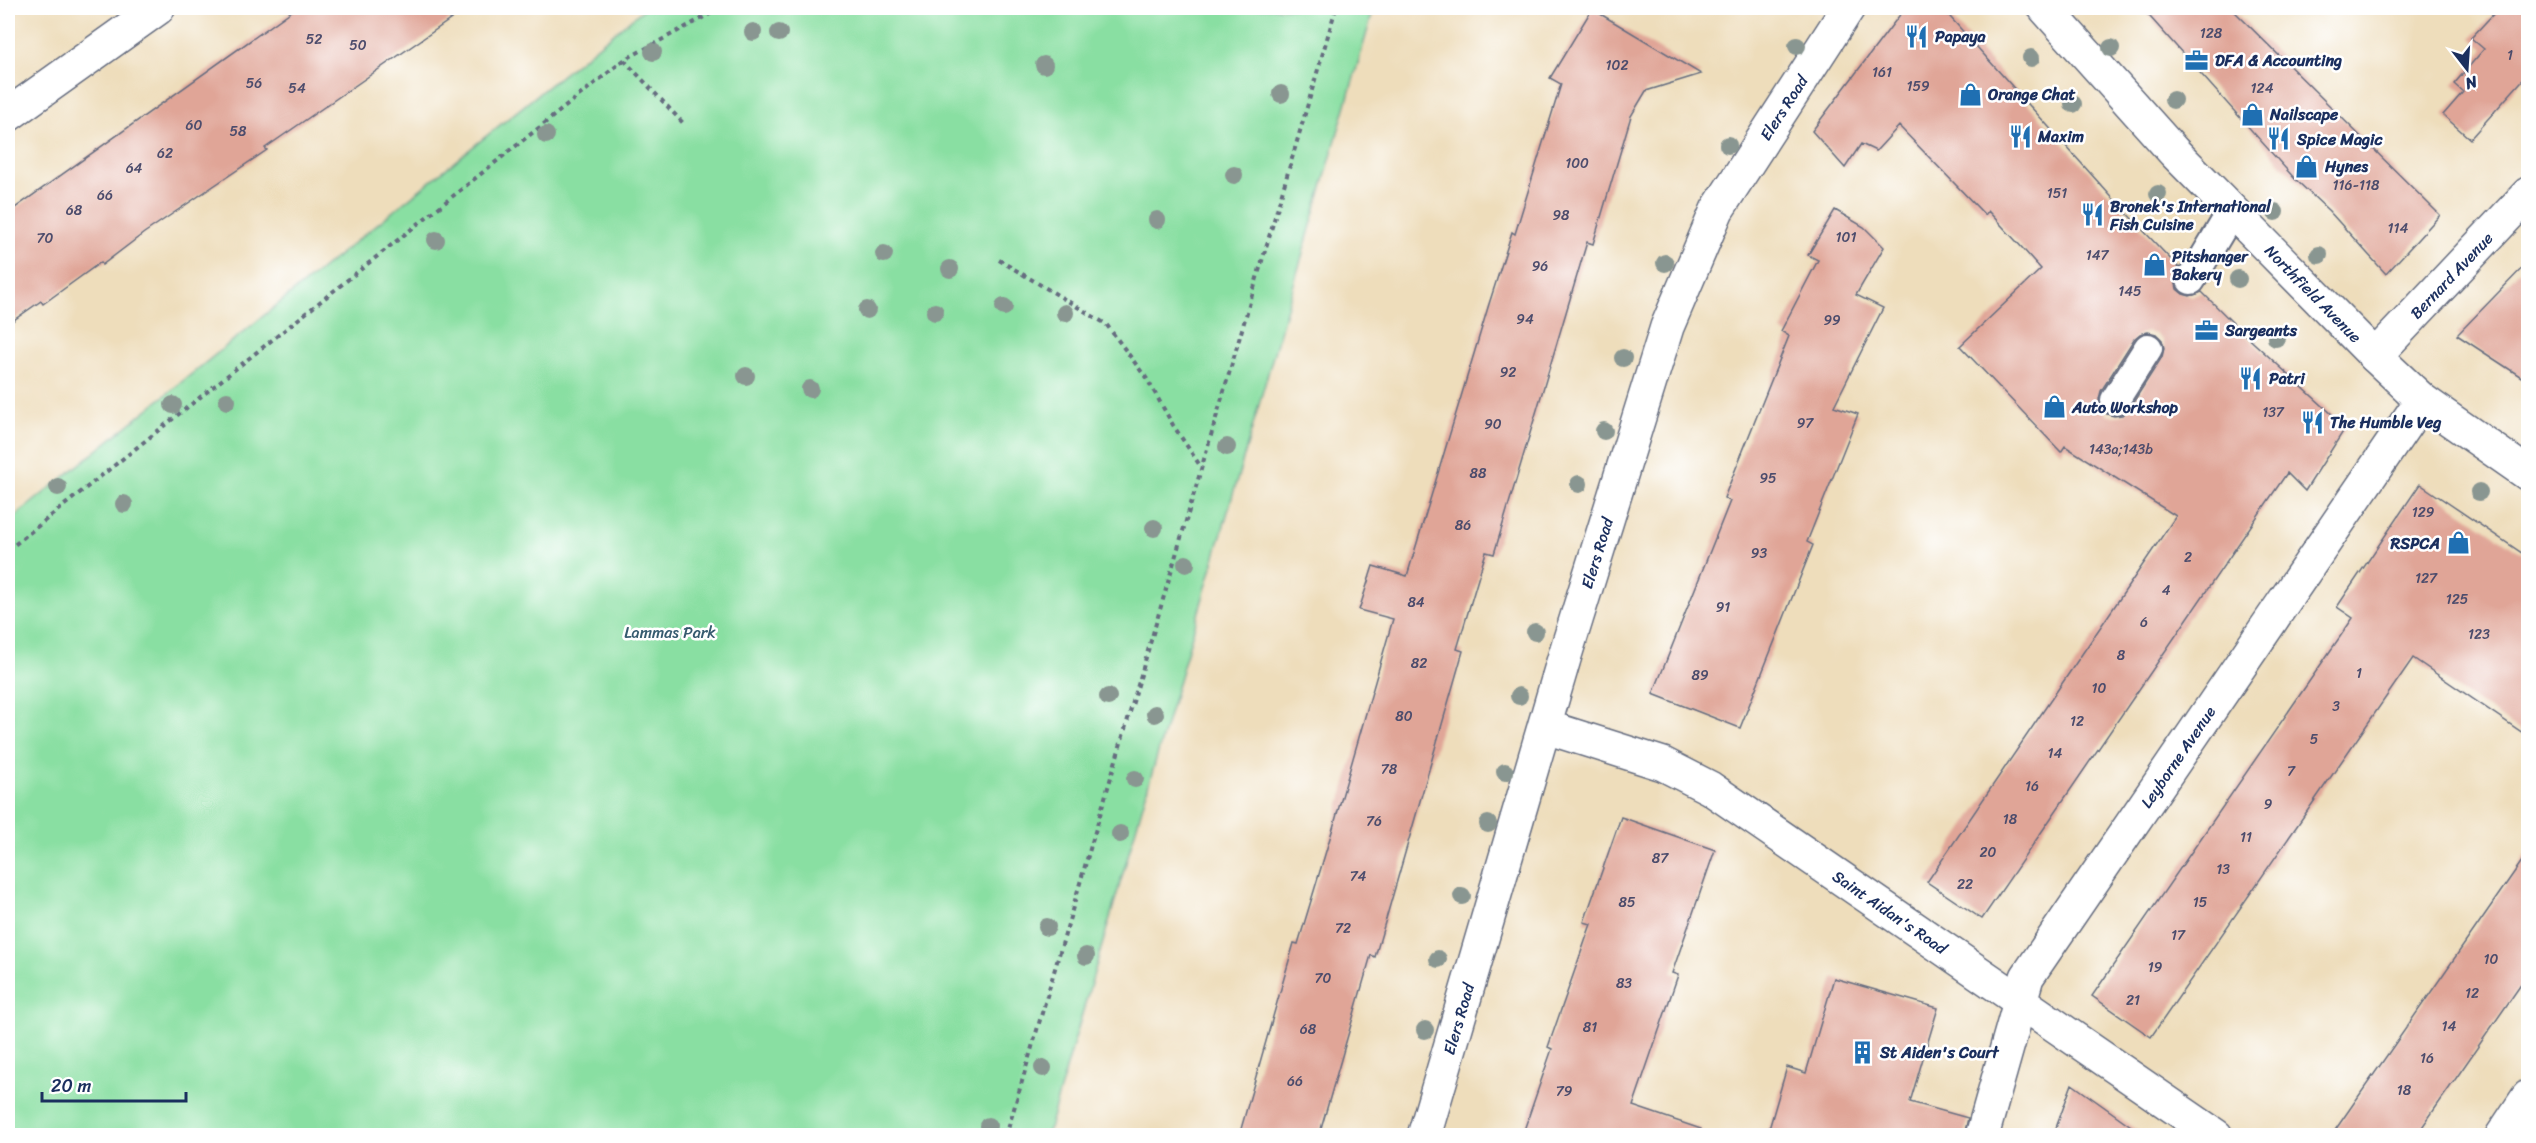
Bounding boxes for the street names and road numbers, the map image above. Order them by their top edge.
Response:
street label: Elers Road [1751,68,1816,146]
street label: Bernard Avenue [2402,225,2500,326]
street label: Northfield Avenue [2258,237,2369,350]
street label: Elers Road [1572,512,1622,592]
street label: Leyborne Avenue [2132,699,2223,814]
street label: Saint Aidan's Road [1827,862,1955,963]
street label: Elers Road [1434,978,1483,1058]

